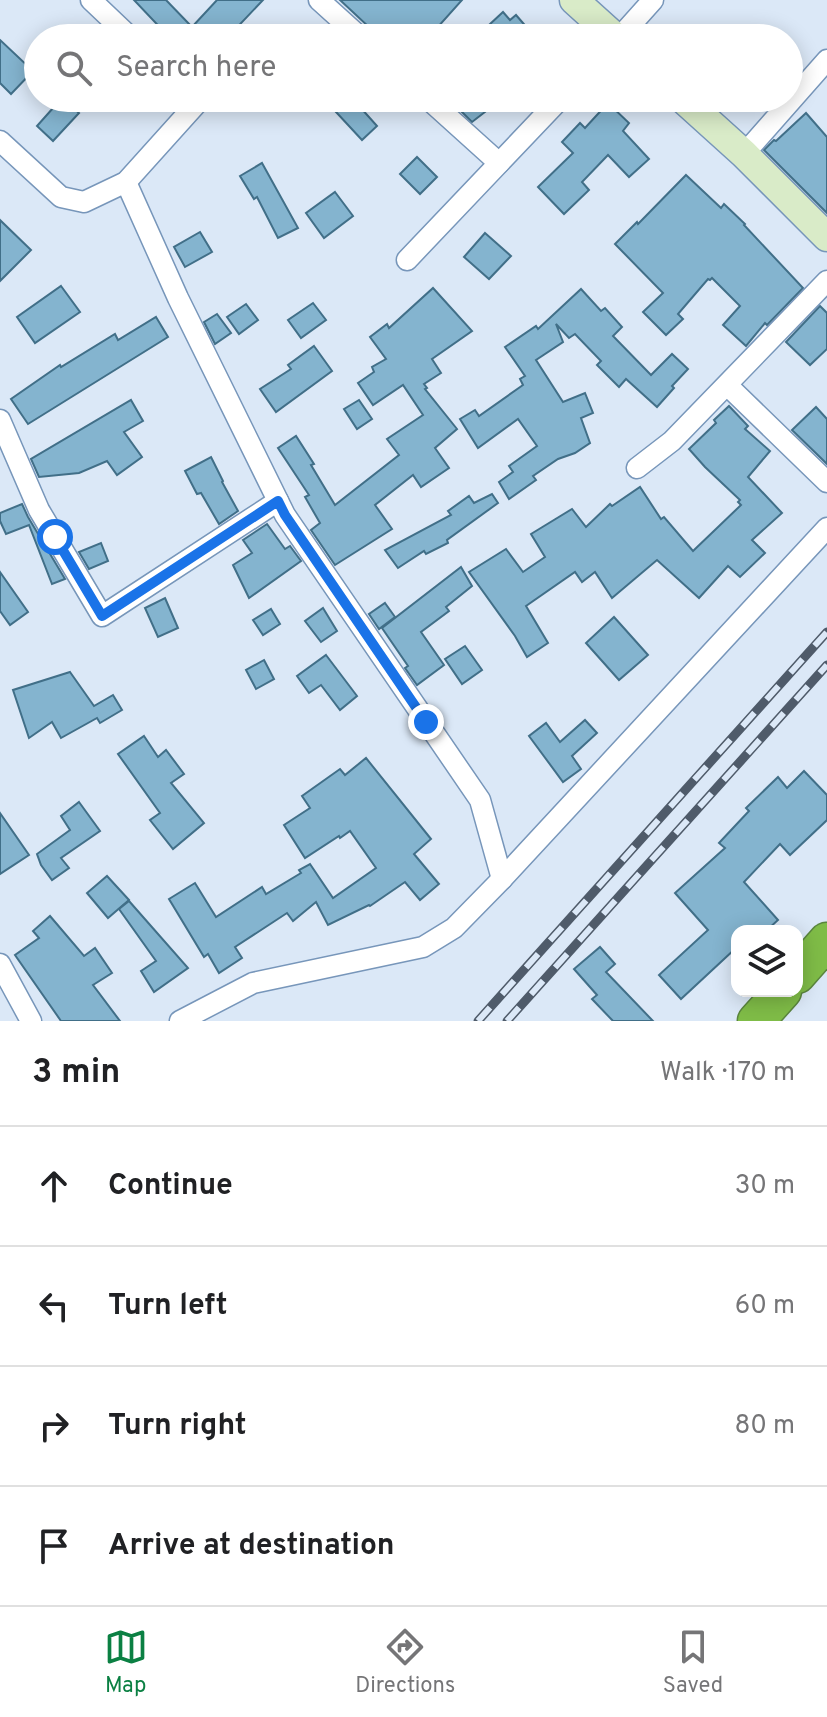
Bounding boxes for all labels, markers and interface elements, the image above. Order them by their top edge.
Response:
search box [24,24,803,112]
icon: search [52,46,96,90]
text: Search here [116,50,276,87]
route start [37,519,73,555]
route end [408,704,444,740]
map controls [731,925,803,997]
button: layers [731,925,803,997]
text: 3 min [32,1052,120,1095]
text: Walk · 170 m [660,1057,795,1090]
icon: ahead [32,1164,76,1208]
text: Continue [108,1168,233,1205]
text: 30 m [735,1170,795,1203]
icon: left [32,1284,76,1328]
text: Turn left [108,1288,228,1325]
text: 60 m [735,1290,795,1323]
icon: right [32,1404,76,1448]
text: Turn right [108,1408,246,1445]
text: 80 m [735,1410,795,1443]
icon: arrive [32,1524,76,1568]
text: Arrive at destination [108,1528,394,1565]
tab: Map [104,1625,148,1700]
tab: Directions [355,1625,455,1700]
tab: Saved [663,1625,723,1700]

